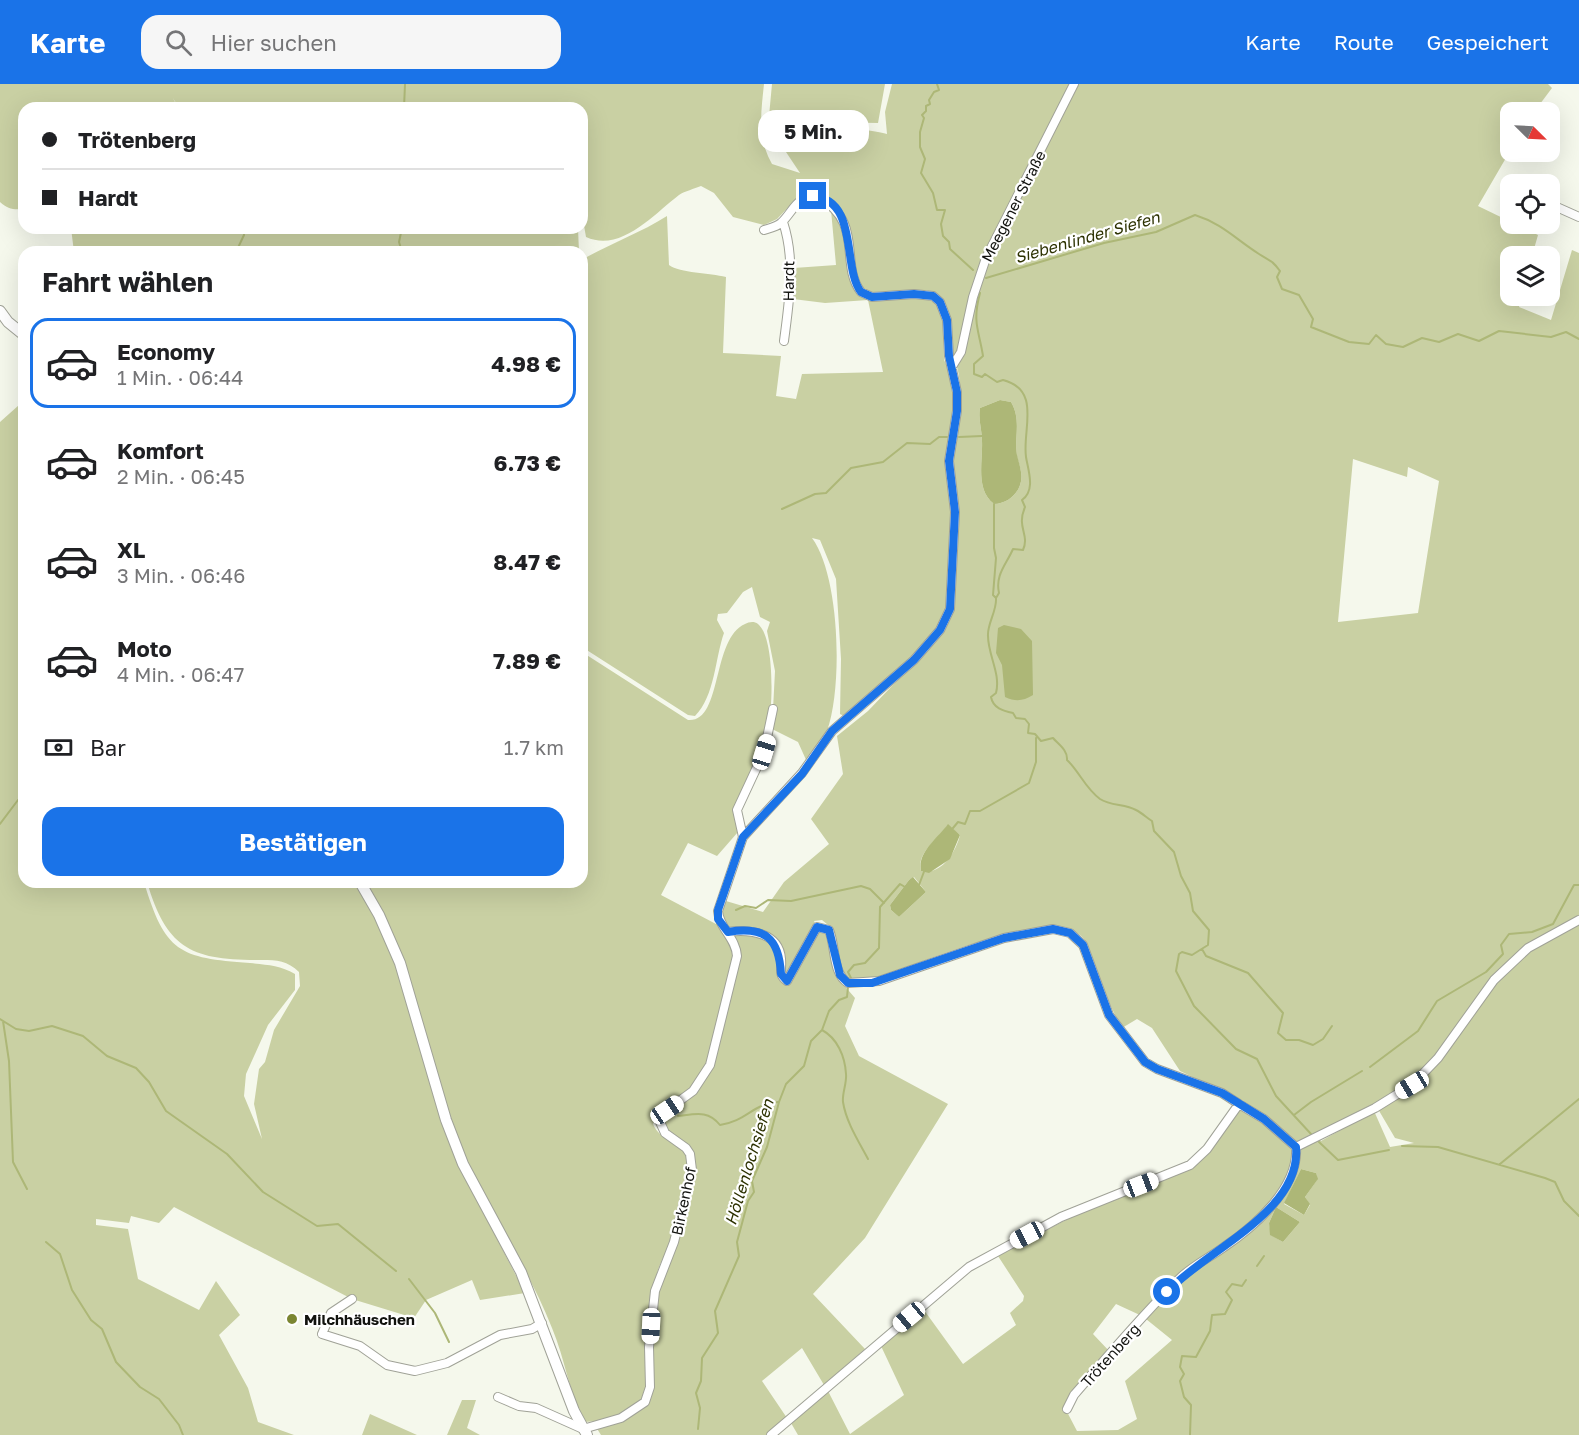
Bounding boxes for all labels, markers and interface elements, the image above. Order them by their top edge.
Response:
search box [141,15,561,69]
text: Karte [30,26,105,59]
icon: search [162,26,195,59]
text: Hier suchen [210,29,337,56]
text: Karte [1245,29,1301,55]
text: Route [1334,29,1394,55]
text: Gespeichert [1427,29,1549,55]
north arrow [1500,102,1560,162]
map controls [1500,102,1560,306]
callout: 5 Min. [758,109,868,151]
text: 5 Min. [784,119,843,143]
text: Trötenberg [78,126,196,153]
street label: Meegener Straße [977,147,1049,265]
button: locate [1500,174,1560,234]
route end [799,182,826,209]
text: Hardt [78,184,138,211]
water label: Siebenlinder Siefen [1012,206,1163,267]
button: layers [1500,246,1560,306]
street label: Hardt [779,260,797,302]
text: Fahrt wählen [42,266,213,298]
icon: car [45,336,99,390]
text: Economy [117,338,215,365]
text: 4.98 € [491,350,561,377]
text: 1 Min. · 06:44 [117,365,243,389]
icon: car [45,435,99,489]
text: Komfort [117,437,204,464]
text: 6.73 € [494,449,561,476]
text: 2 Min. · 06:45 [117,464,245,488]
icon: car [45,534,99,588]
text: XL [117,536,145,563]
text: 8.47 € [493,548,561,575]
text: 3 Min. · 06:46 [117,563,245,587]
icon: car [45,633,99,687]
text: Moto [117,635,172,662]
text: 7.89 € [493,647,561,674]
text: 4 Min. · 06:47 [117,662,244,686]
icon: cash [42,731,75,764]
car [750,732,778,772]
text: Bar [90,734,126,761]
text: 1.7 km [504,735,564,759]
button: Bestätigen [42,807,564,876]
car [1392,1068,1432,1102]
car [647,1092,687,1128]
water label: Höllenlochsiefen [720,1095,778,1227]
street label: Birkenhof [667,1165,699,1237]
car [1121,1170,1161,1200]
car [1007,1219,1047,1251]
route start [1153,1278,1180,1305]
car [889,1299,929,1335]
car [641,1308,661,1344]
place label: Milchhäuschen [304,1310,415,1328]
marker: Milchhäuschen [285,1312,299,1326]
street label: Trötenberg [1077,1319,1143,1391]

